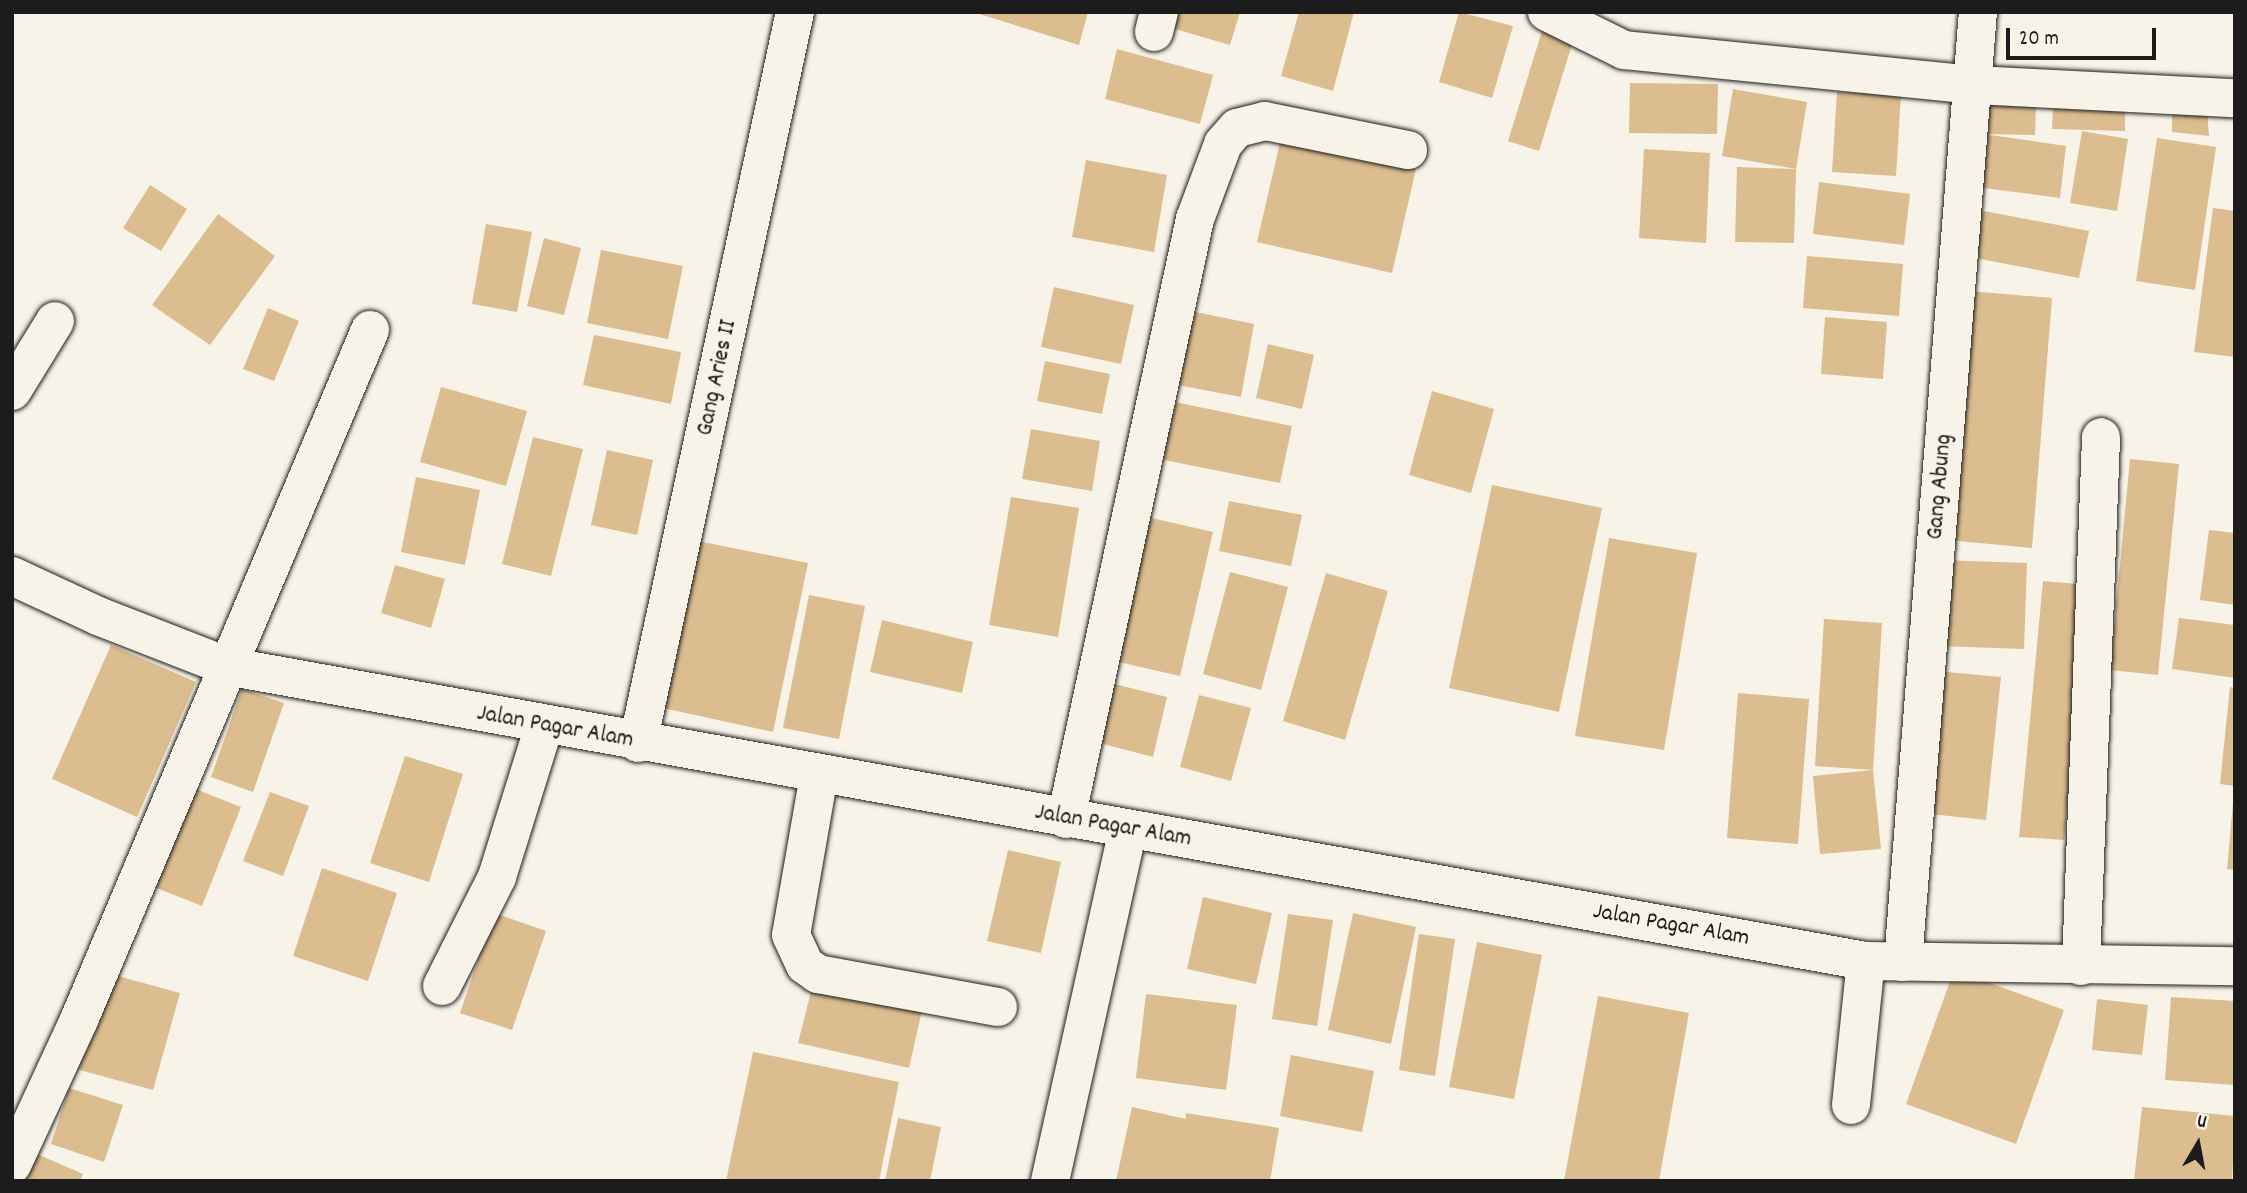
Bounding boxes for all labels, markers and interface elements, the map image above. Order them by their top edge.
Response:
scale bar [2009,14,2160,58]
text: 20 m [2019,25,2059,55]
street label: Gang Aries II [692,317,744,439]
street label: Gang Abung [1922,433,1960,541]
street label: Jalan Pagar Alam [474,700,636,756]
street label: Jalan Pagar Alam [1032,799,1194,855]
street label: Jalan Pagar Alam [1590,898,1752,954]
north arrow [2163,1109,2233,1179]
text: U [2195,1109,2209,1137]

